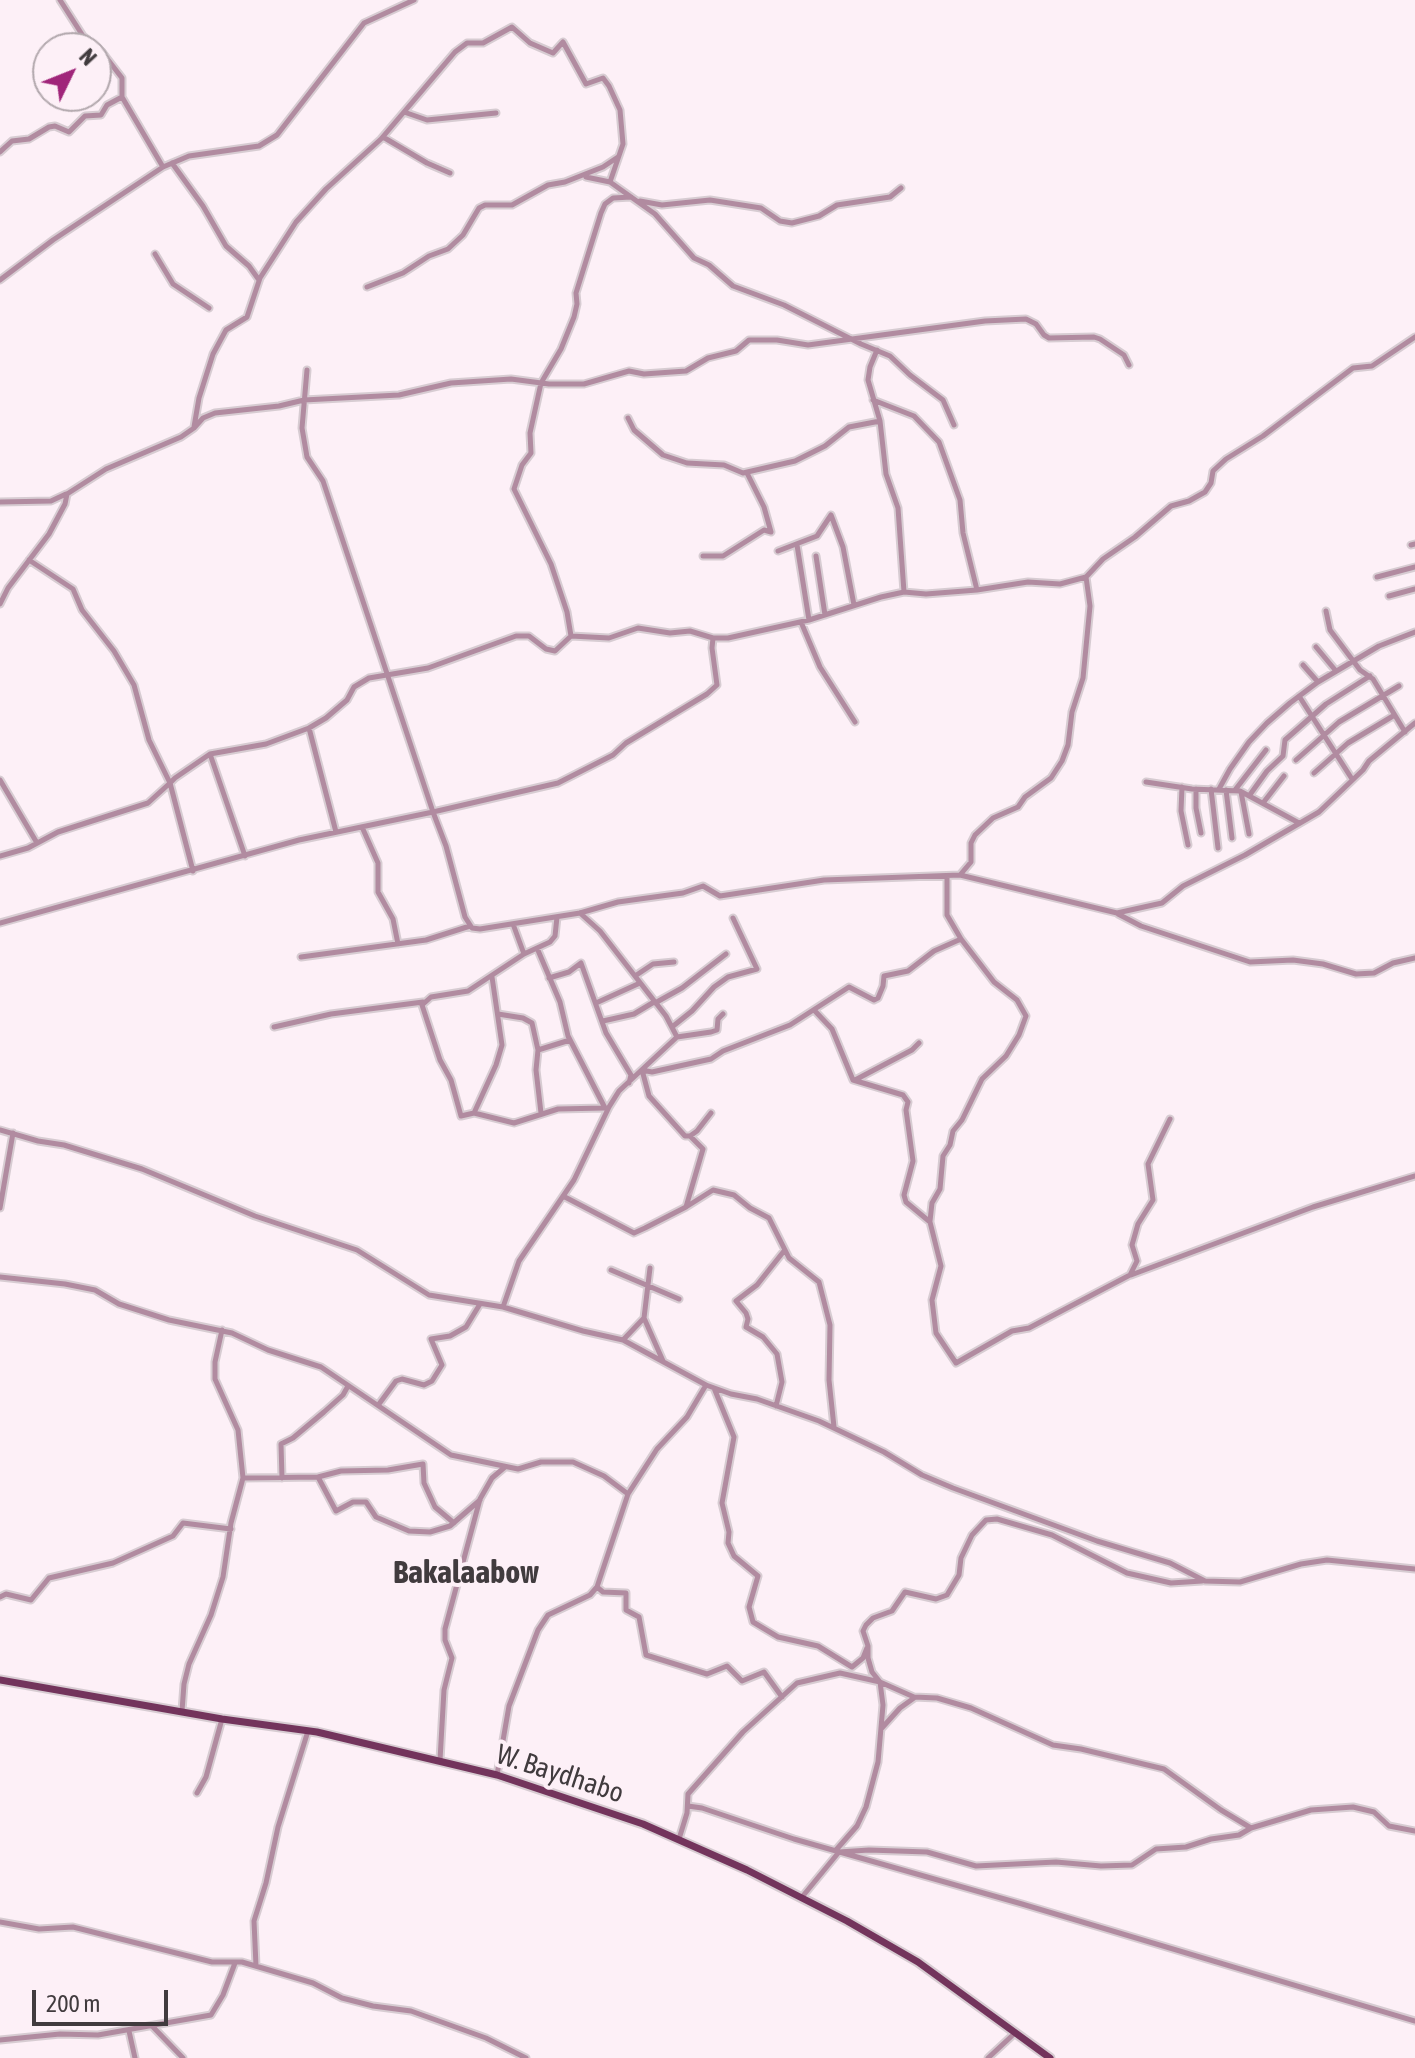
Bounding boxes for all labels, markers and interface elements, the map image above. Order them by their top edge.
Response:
north arrow [32,32,112,112]
text: N [74,43,102,71]
district label: Bakalaabow [393,1554,539,1592]
street label: W. Baydhabo [492,1738,628,1810]
scale bar [36,1974,172,2024]
text: 200 m [46,1990,100,2017]

